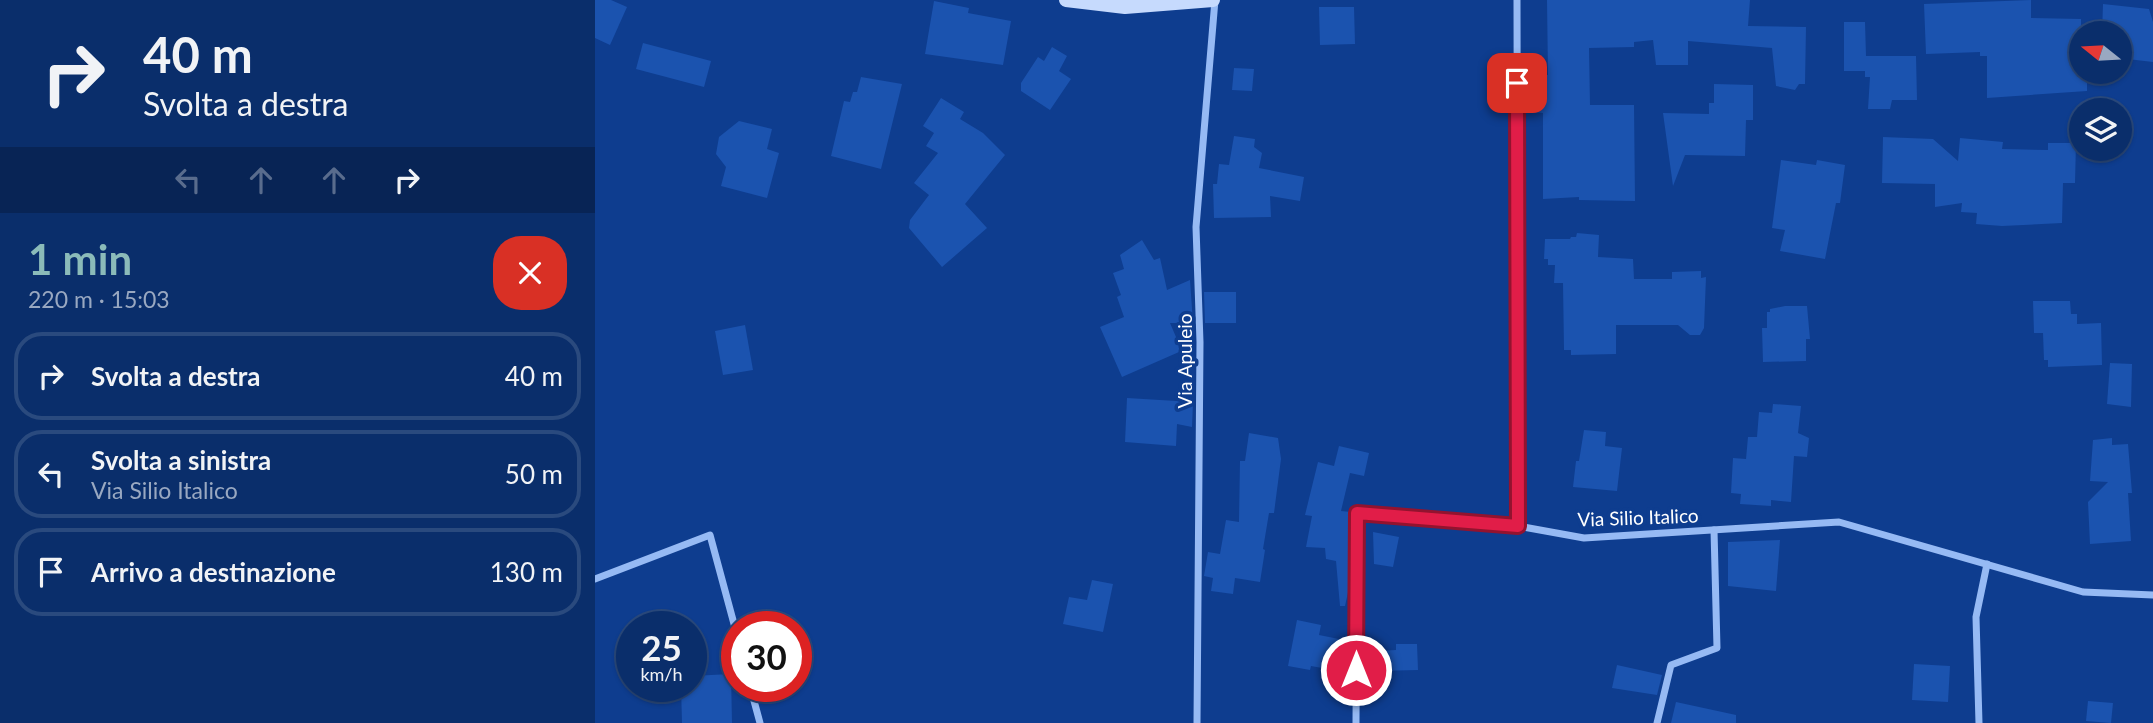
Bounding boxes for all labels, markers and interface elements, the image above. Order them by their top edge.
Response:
north arrow [2069,21,2131,84]
map controls [2069,21,2132,161]
text: 40 m [143,25,253,83]
icon: right [28,28,119,119]
pin [1487,53,1547,113]
icon: arrive [1498,64,1536,102]
text: Svolta a destra [143,84,348,123]
button: layers [2069,98,2132,161]
icon: left [169,161,207,199]
icon: ahead [242,161,280,199]
icon: ahead [315,161,353,199]
icon: right [388,161,426,199]
text: 1 min [28,234,132,284]
button: close [493,236,567,310]
text: 220 m · 15:03 [28,285,170,313]
street label: Via Apuleio [1173,313,1196,409]
icon: right [32,357,70,395]
text: Svolta a destra [91,360,261,392]
text: 40 m [505,360,563,392]
text: Svolta a sinistra [91,444,271,476]
icon: left [32,455,70,493]
text: 50 m [505,458,563,490]
text: Via Silio Italico [91,476,238,504]
street label: Via Silio Italico [1577,503,1699,531]
icon: arrive [32,553,70,591]
text: Arrivo a destinazione [91,556,336,588]
text: 130 m [490,556,563,588]
speed limit sign: 30 [721,611,812,702]
text: 25 [641,626,682,668]
position arrow [1319,633,1393,707]
text: km/h [640,663,683,685]

